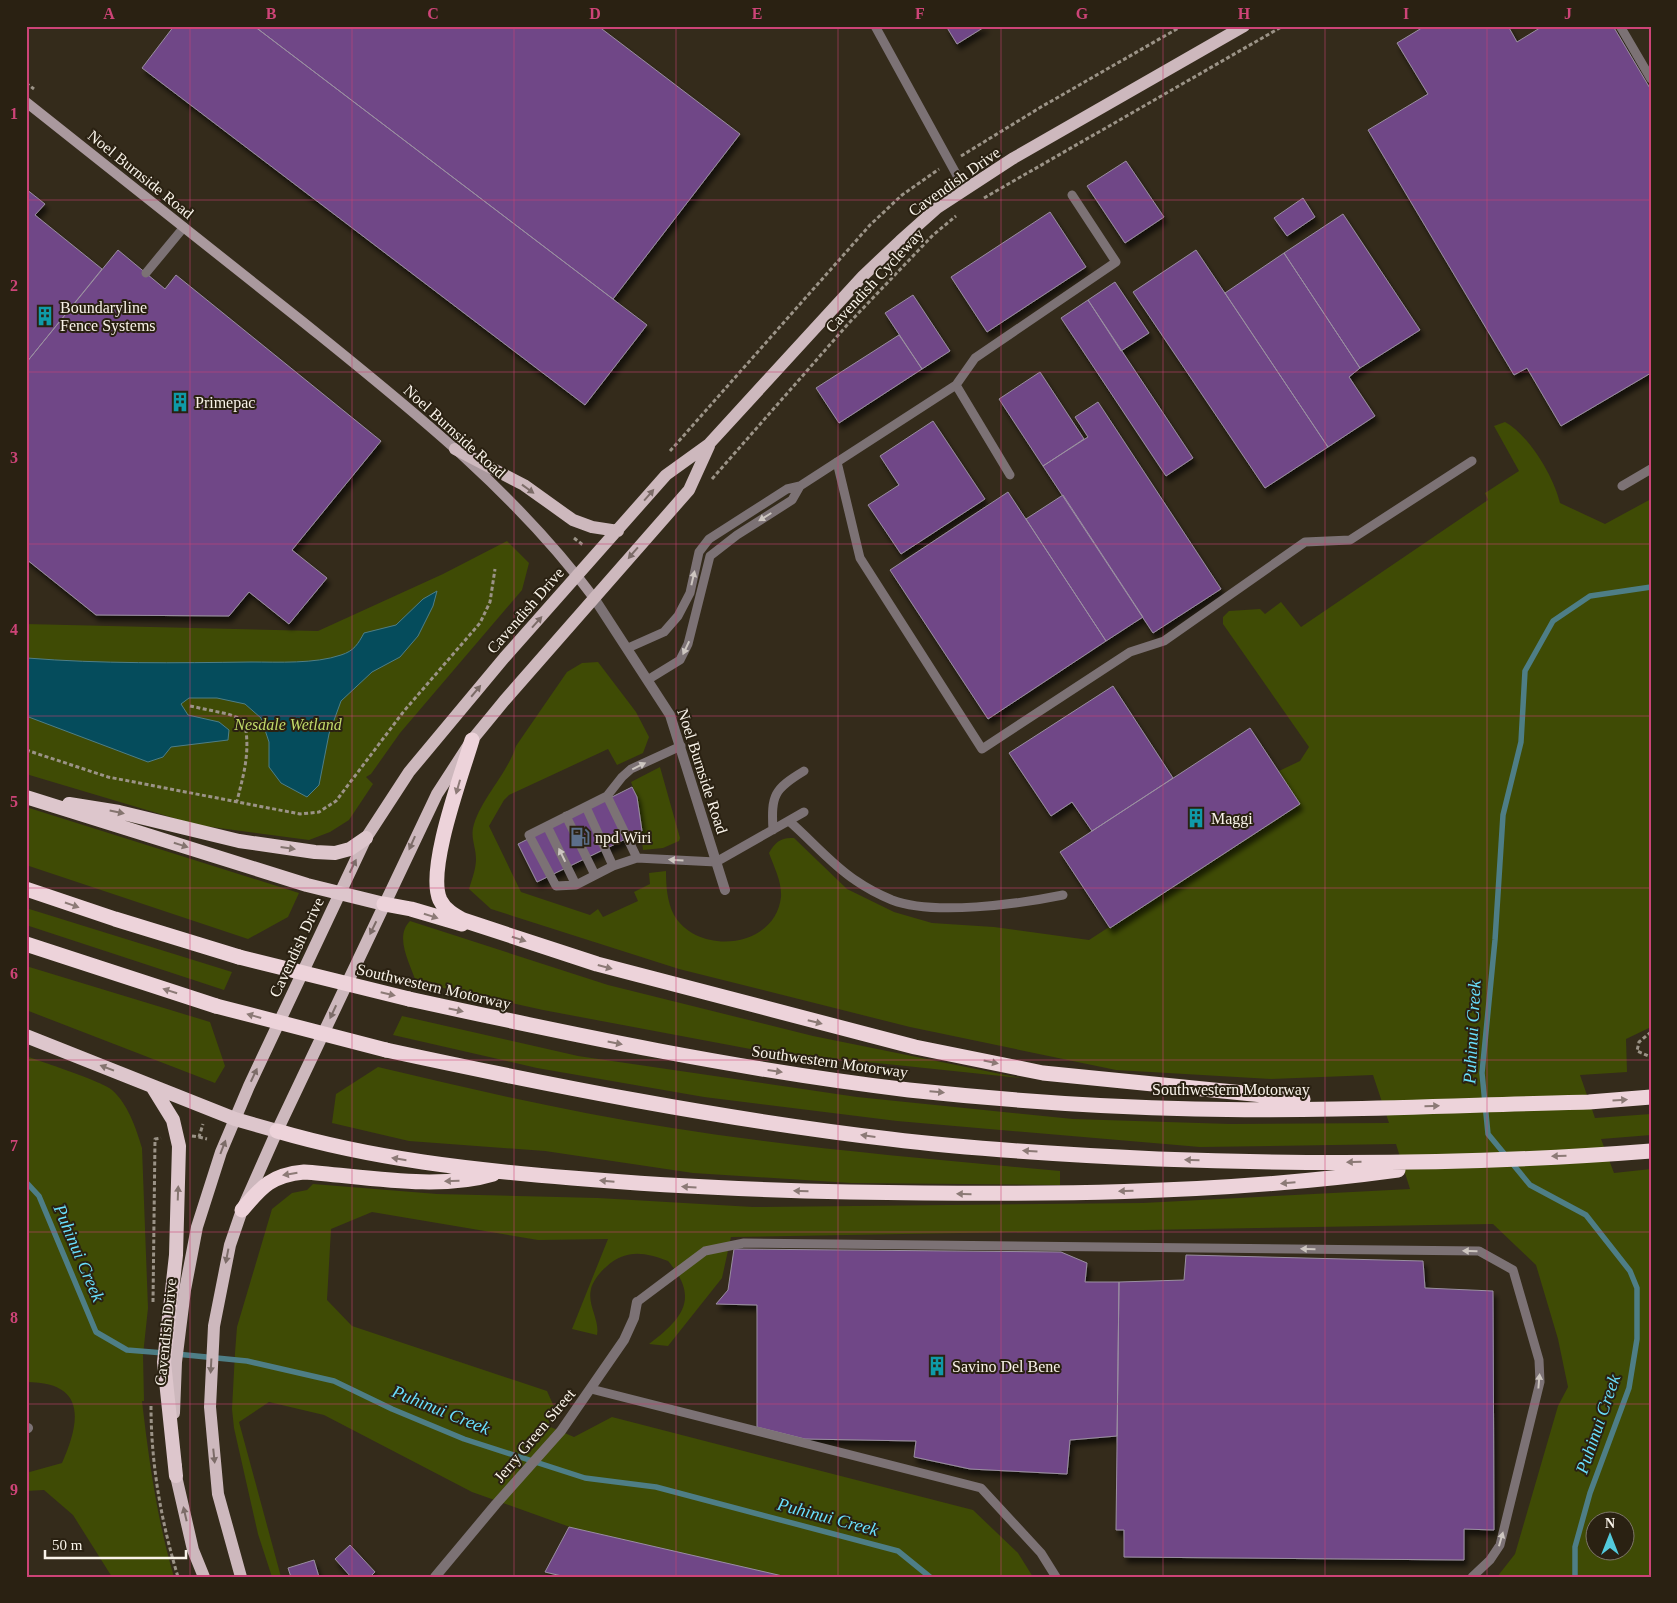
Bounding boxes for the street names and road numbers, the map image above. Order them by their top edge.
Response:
street label: Noel Burnside Road [85,127,197,222]
street label: Cavendish Drive [905,143,1003,219]
street label: Cavendish Cycleway [822,225,928,336]
street label: Noel Burnside Road [400,381,509,481]
street label: Cavendish Drive [484,564,567,657]
street label: Noel Burnside Road [674,706,731,836]
street label: Cavendish Drive [266,895,327,1000]
street label: Southwestern Motorway [355,960,513,1013]
street label: Southwestern Motorway [750,1042,909,1082]
street label: Southwestern Motorway [1152,1081,1310,1099]
street label: Cavendish Drive [151,1277,180,1387]
street label: Jerry Green Street [490,1385,579,1486]

